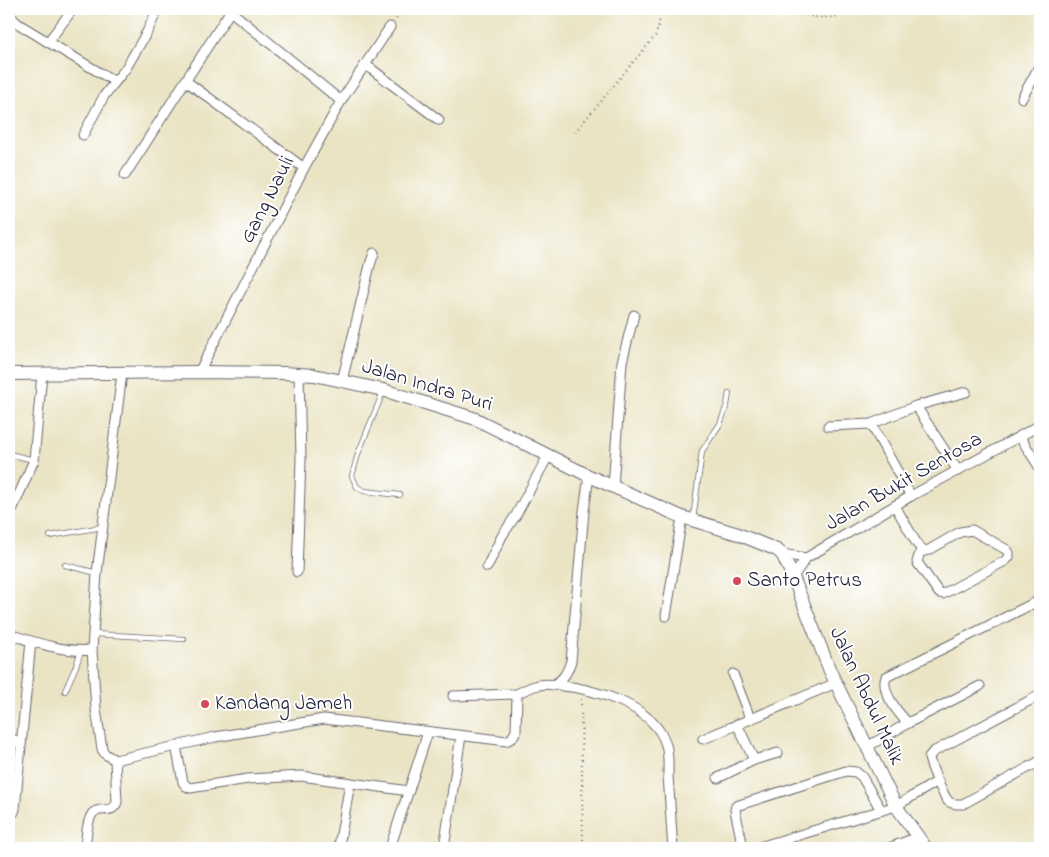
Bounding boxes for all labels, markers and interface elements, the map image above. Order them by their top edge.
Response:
street label: Gang Nauli [233,151,305,250]
street label: Jalan Indra Puri [358,352,496,420]
street label: Jalan Bukit Sentosa [820,425,988,539]
place label: Santo Petrus [747,566,862,596]
marker: Santo Petrus [731,575,743,587]
street label: Jalan Abdul Malik [821,622,911,771]
place label: Kandang Jameh [215,689,352,721]
marker: Kandang Jameh [199,698,211,710]

